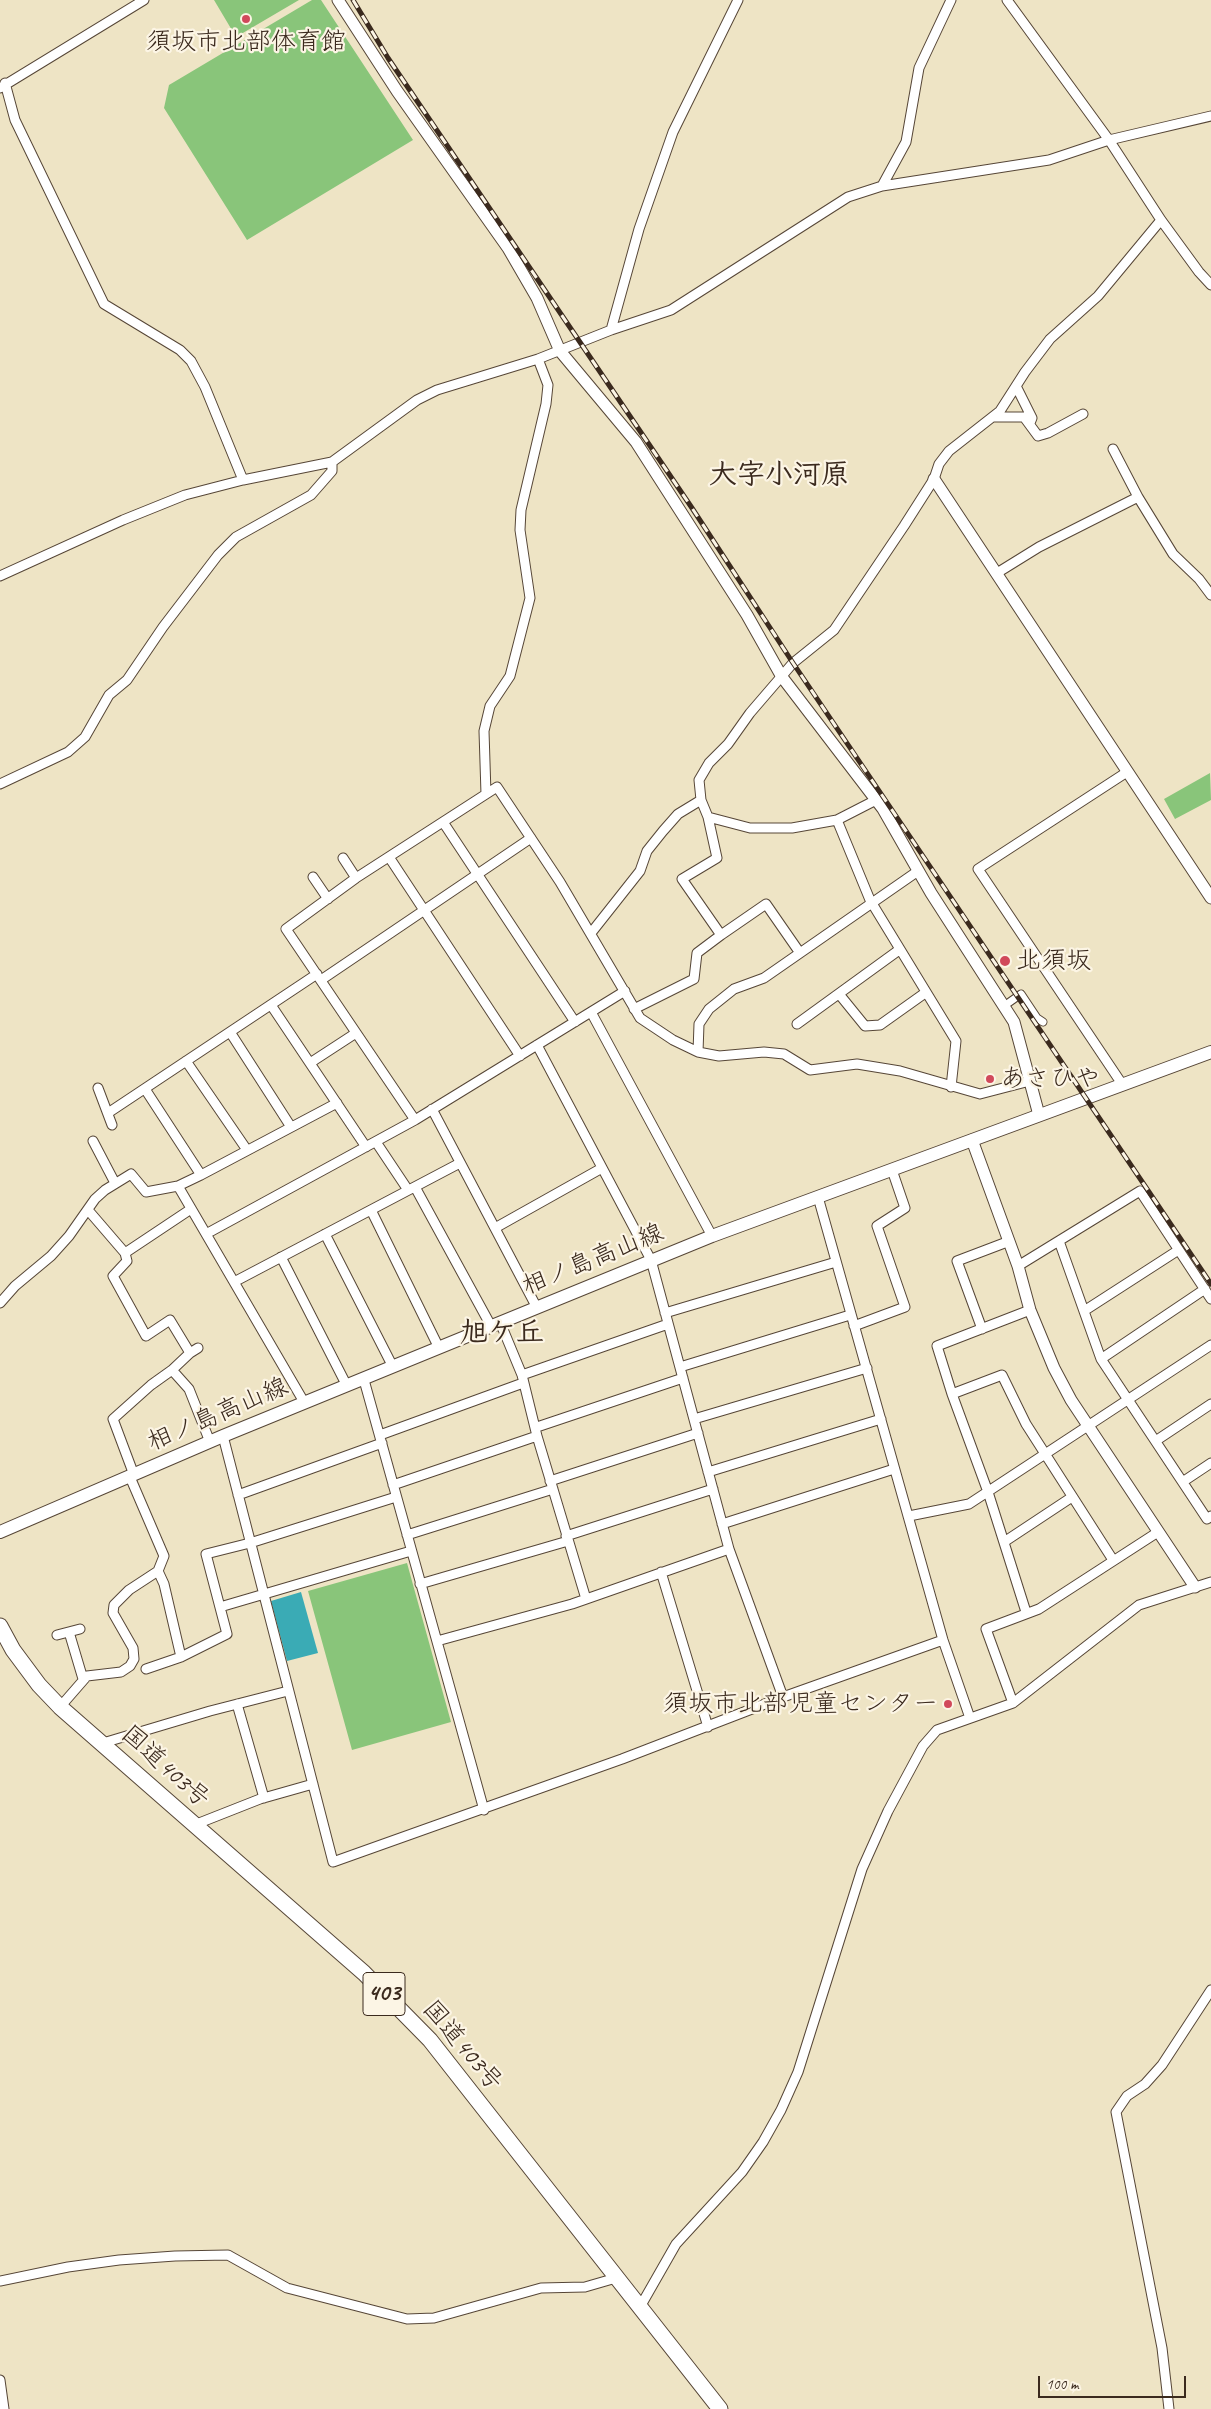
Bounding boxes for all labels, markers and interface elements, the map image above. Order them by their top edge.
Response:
marker: 須坂市北部体育館 [240,13,252,25]
place label: 須坂市北部体育館 [146,27,346,57]
district label: 大字小河原 [709,459,849,493]
place label: 北須坂 [1016,946,1091,976]
marker: 北須坂 [998,954,1012,968]
place label: あさひや [1000,1064,1100,1094]
marker: あさひや [984,1073,996,1085]
street label: 相ノ島高山線 [518,1218,668,1302]
district label: 旭ケ丘 [460,1317,544,1351]
street label: 相ノ島高山線 [143,1372,293,1458]
place label: 須坂市北部児童センター [663,1689,938,1719]
marker: 須坂市北部児童センター [942,1698,954,1710]
street label: 国道403号 [115,1719,215,1815]
road number: 403 [363,1972,405,2016]
street label: 国道403号 [416,1995,508,2097]
scale bar [1041,2366,1188,2398]
text: 100 m [1046,2375,1078,2394]

